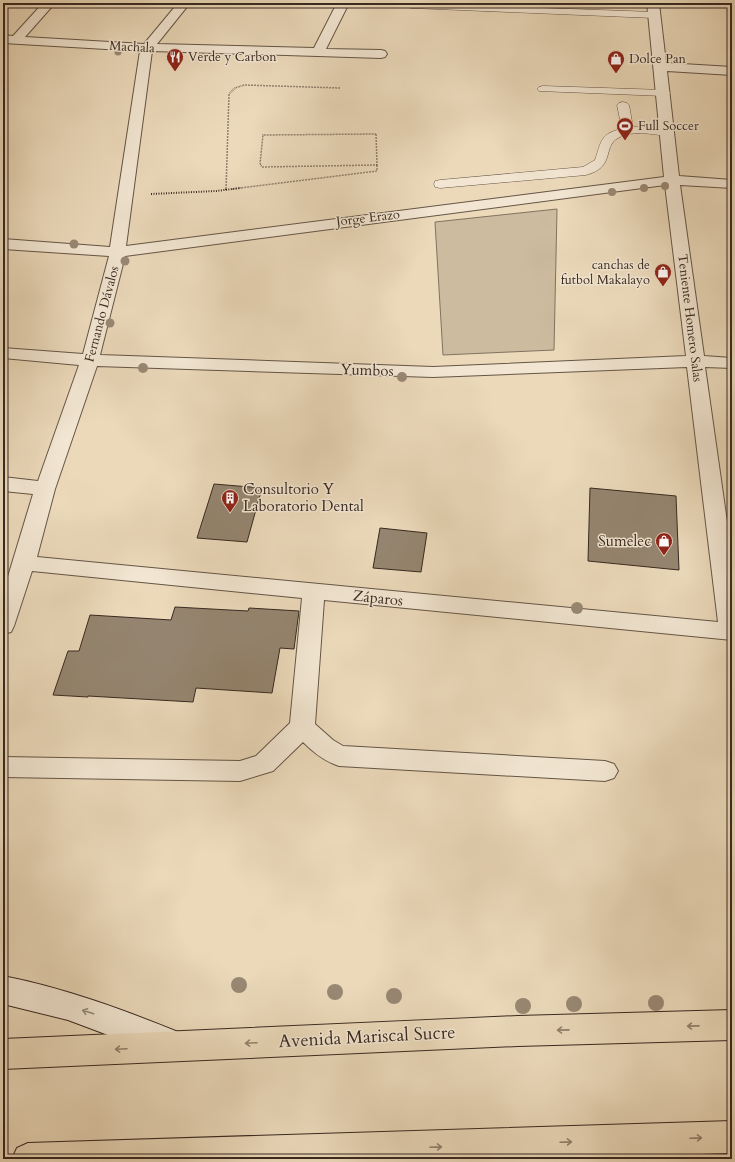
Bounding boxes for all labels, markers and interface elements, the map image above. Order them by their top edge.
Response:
street label: Machala [109,37,156,57]
restaurant icon: Verde y Carbon [165,47,185,72]
place label: Verde y Carbon [188,48,277,66]
shop icon: Dolce Pan [606,49,626,74]
place label: Dolce Pan [629,50,687,68]
sports icon: Full Soccer [615,116,635,141]
place label: Full Soccer [638,117,699,135]
street label: Jorge Erazo [333,205,401,231]
street label: Teniente Homero Salas [673,253,707,383]
place label: canchas de futbol Makalayo [561,256,650,289]
shop icon: canchas de futbol Makalayo [653,262,673,287]
street label: Fernando Dávalos [81,264,123,364]
street label: Yumbos [340,359,394,381]
place label: Consultorio Y Laboratorio Dental [243,479,364,516]
building icon: Consultorio Y Laboratorio Dental [220,488,240,513]
place label: Sumelec [598,531,651,551]
shop icon: Sumelec [654,531,674,556]
street label: Záparos [352,585,404,611]
one-way arrow [82,1008,95,1015]
street label: Avenida Mariscal Sucre [278,1020,456,1054]
one-way arrow [687,1022,700,1030]
one-way arrow [557,1026,570,1033]
one-way arrow [245,1039,258,1046]
one-way arrow [115,1045,128,1052]
one-way arrow [689,1134,702,1142]
one-way arrow [559,1138,572,1146]
one-way arrow [429,1143,442,1150]

